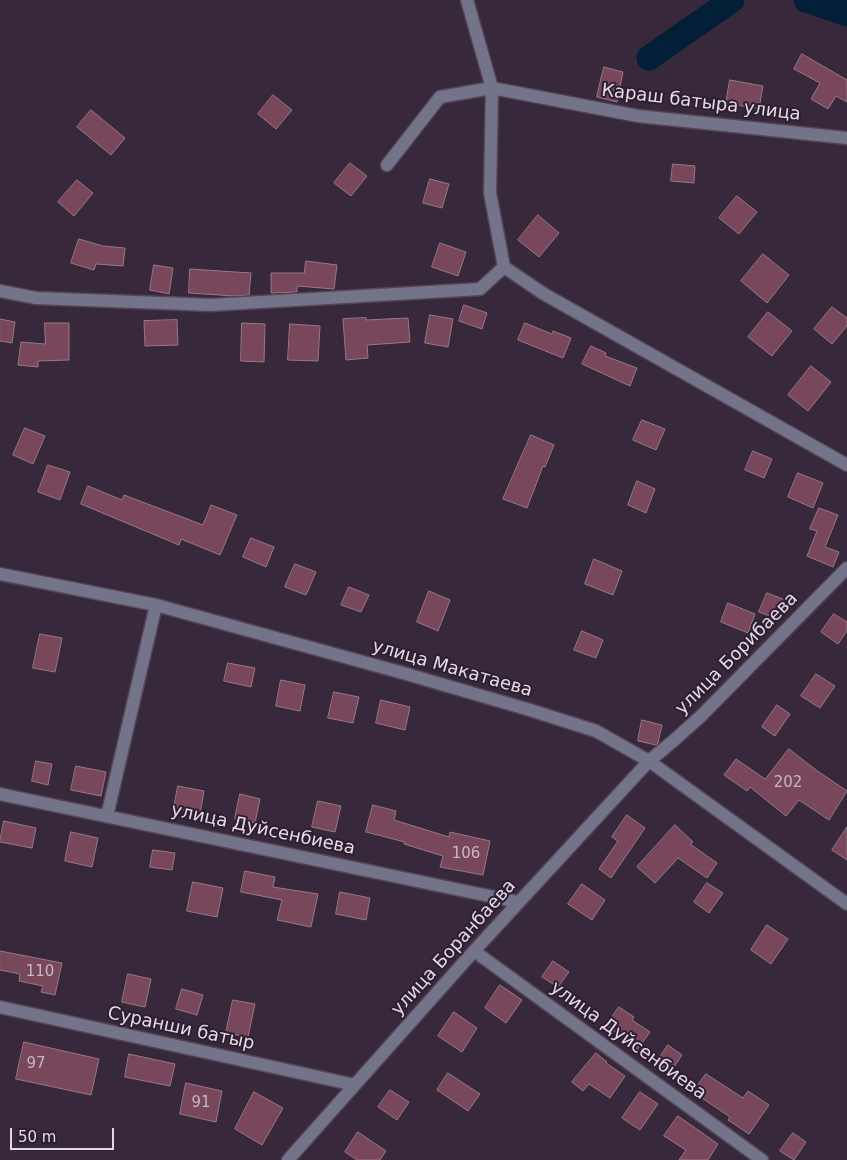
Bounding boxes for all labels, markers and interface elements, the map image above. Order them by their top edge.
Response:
street label: Караш батыра улица [600,80,802,126]
street label: улица Борибаева [671,588,803,720]
street label: улица Макатаева [369,636,535,702]
house number: 202 [774,774,802,792]
street label: улица Дуйсенбиева [169,800,357,860]
house number: 106 [452,845,480,863]
street label: улица Боранбаева [387,876,521,1020]
house number: 110 [26,963,54,981]
street label: улица Дуйсенбиева [546,977,710,1105]
street label: Суранши батыр [106,1003,256,1055]
house number: 97 [26,1055,46,1073]
house number: 91 [191,1094,211,1112]
scale bar [12,1118,116,1150]
text: 50 m [18,1128,56,1146]

